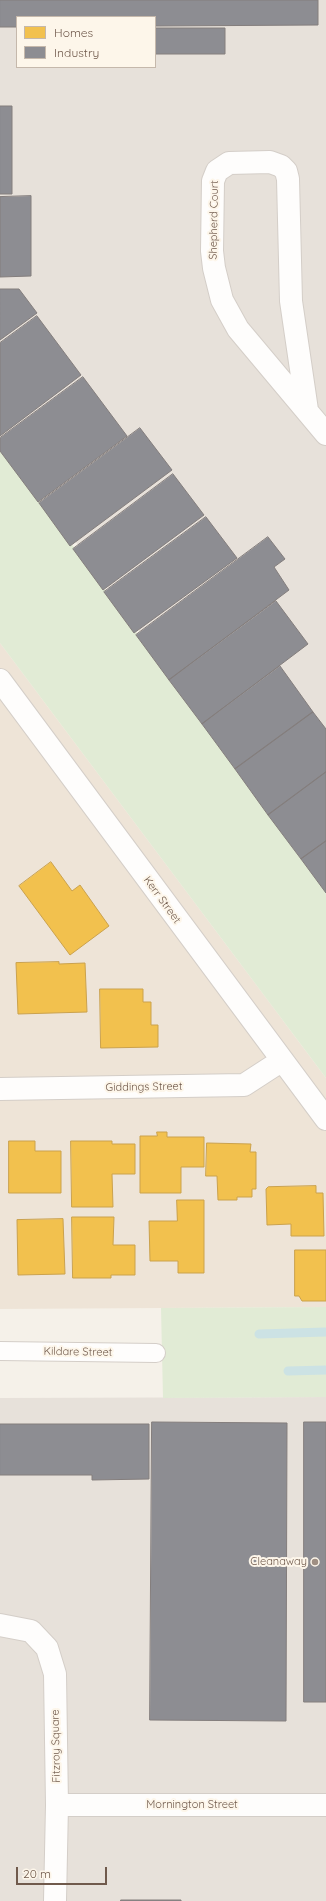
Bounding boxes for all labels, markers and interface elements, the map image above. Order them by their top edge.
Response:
legend [16,16,156,68]
text: Homes [54,25,93,40]
text: Industry [54,45,99,60]
street label: Shepherd Court [207,180,221,260]
street label: Kerr Street [141,874,183,926]
street label: Giddings Street [105,1080,183,1094]
street label: Kildare Street [43,1345,113,1359]
place label: Cleanaway [250,1555,307,1569]
marker: Cleanaway [310,1557,320,1567]
street label: Fitzroy Square [49,1709,63,1783]
street label: Mornington Street [146,1798,238,1812]
scale bar [18,1859,109,1885]
text: 20 m [23,1866,51,1881]

